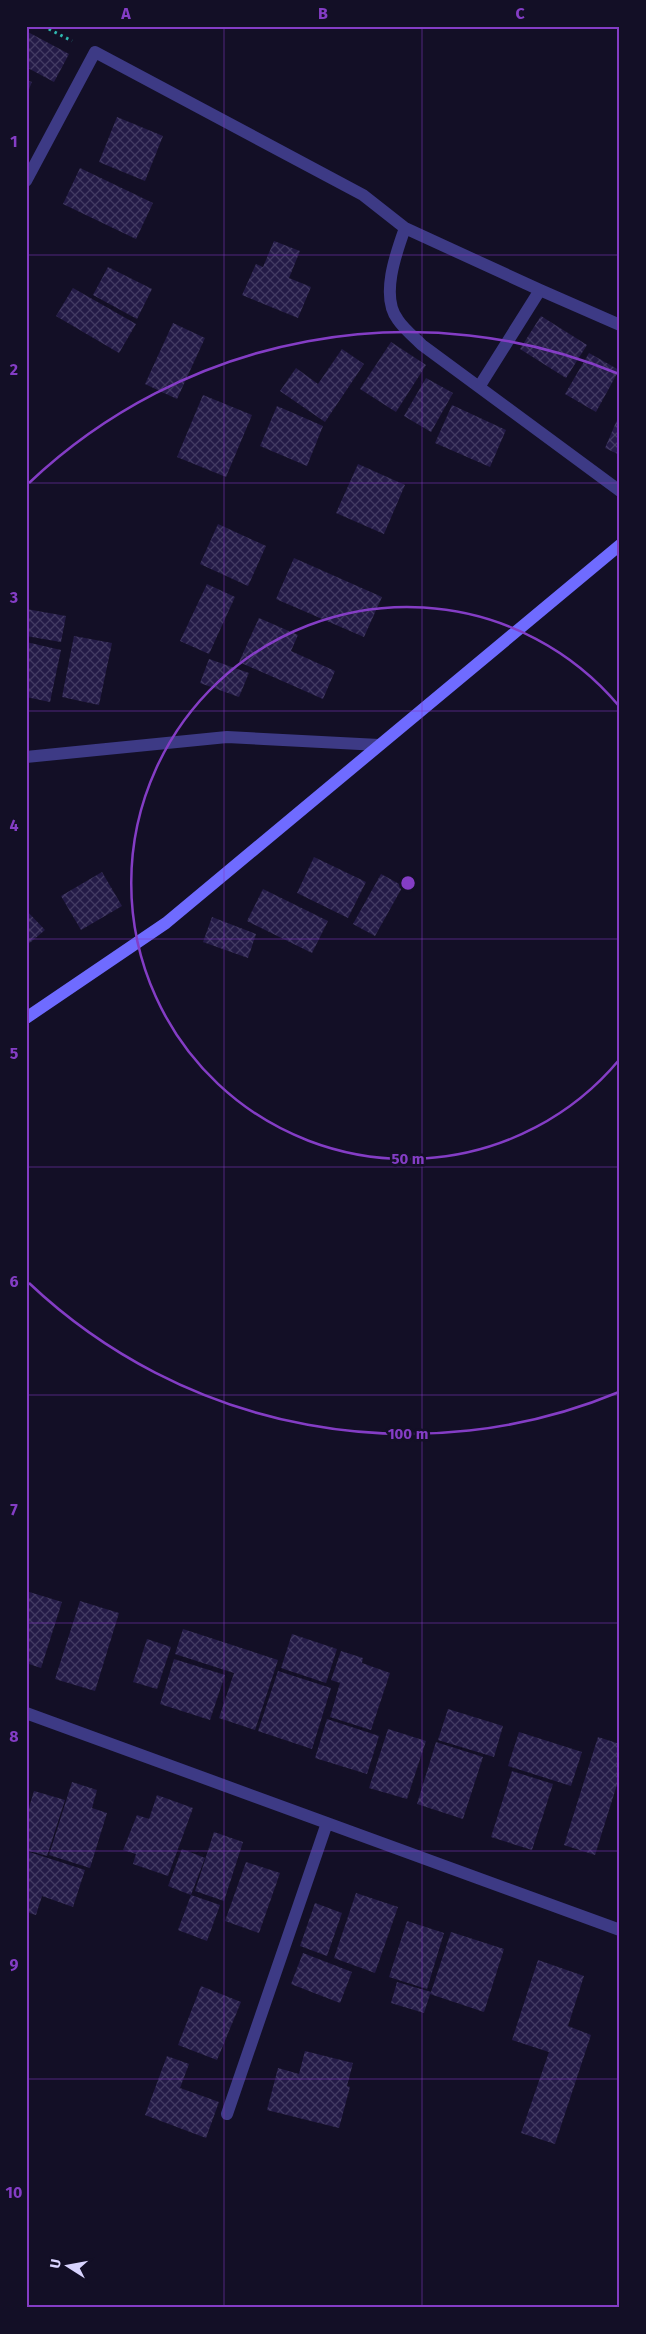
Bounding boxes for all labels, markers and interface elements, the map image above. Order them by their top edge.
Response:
text: A [120,4,131,23]
text: B [318,4,328,23]
text: C [515,4,525,23]
text: 1 [10,132,18,151]
text: 2 [10,360,18,379]
text: 3 [9,588,18,607]
text: 4 [9,816,19,835]
centre of rings [399,874,417,892]
text: 5 [10,1044,19,1063]
text: 50 m [391,1150,425,1168]
text: 6 [9,1272,19,1291]
text: 100 m [388,1425,428,1443]
text: 7 [10,1500,18,1519]
text: 8 [9,1727,19,1746]
text: 9 [10,1955,19,1974]
text: 10 [6,2183,22,2202]
north arrow [42,2242,92,2292]
text: U [47,2258,65,2270]

